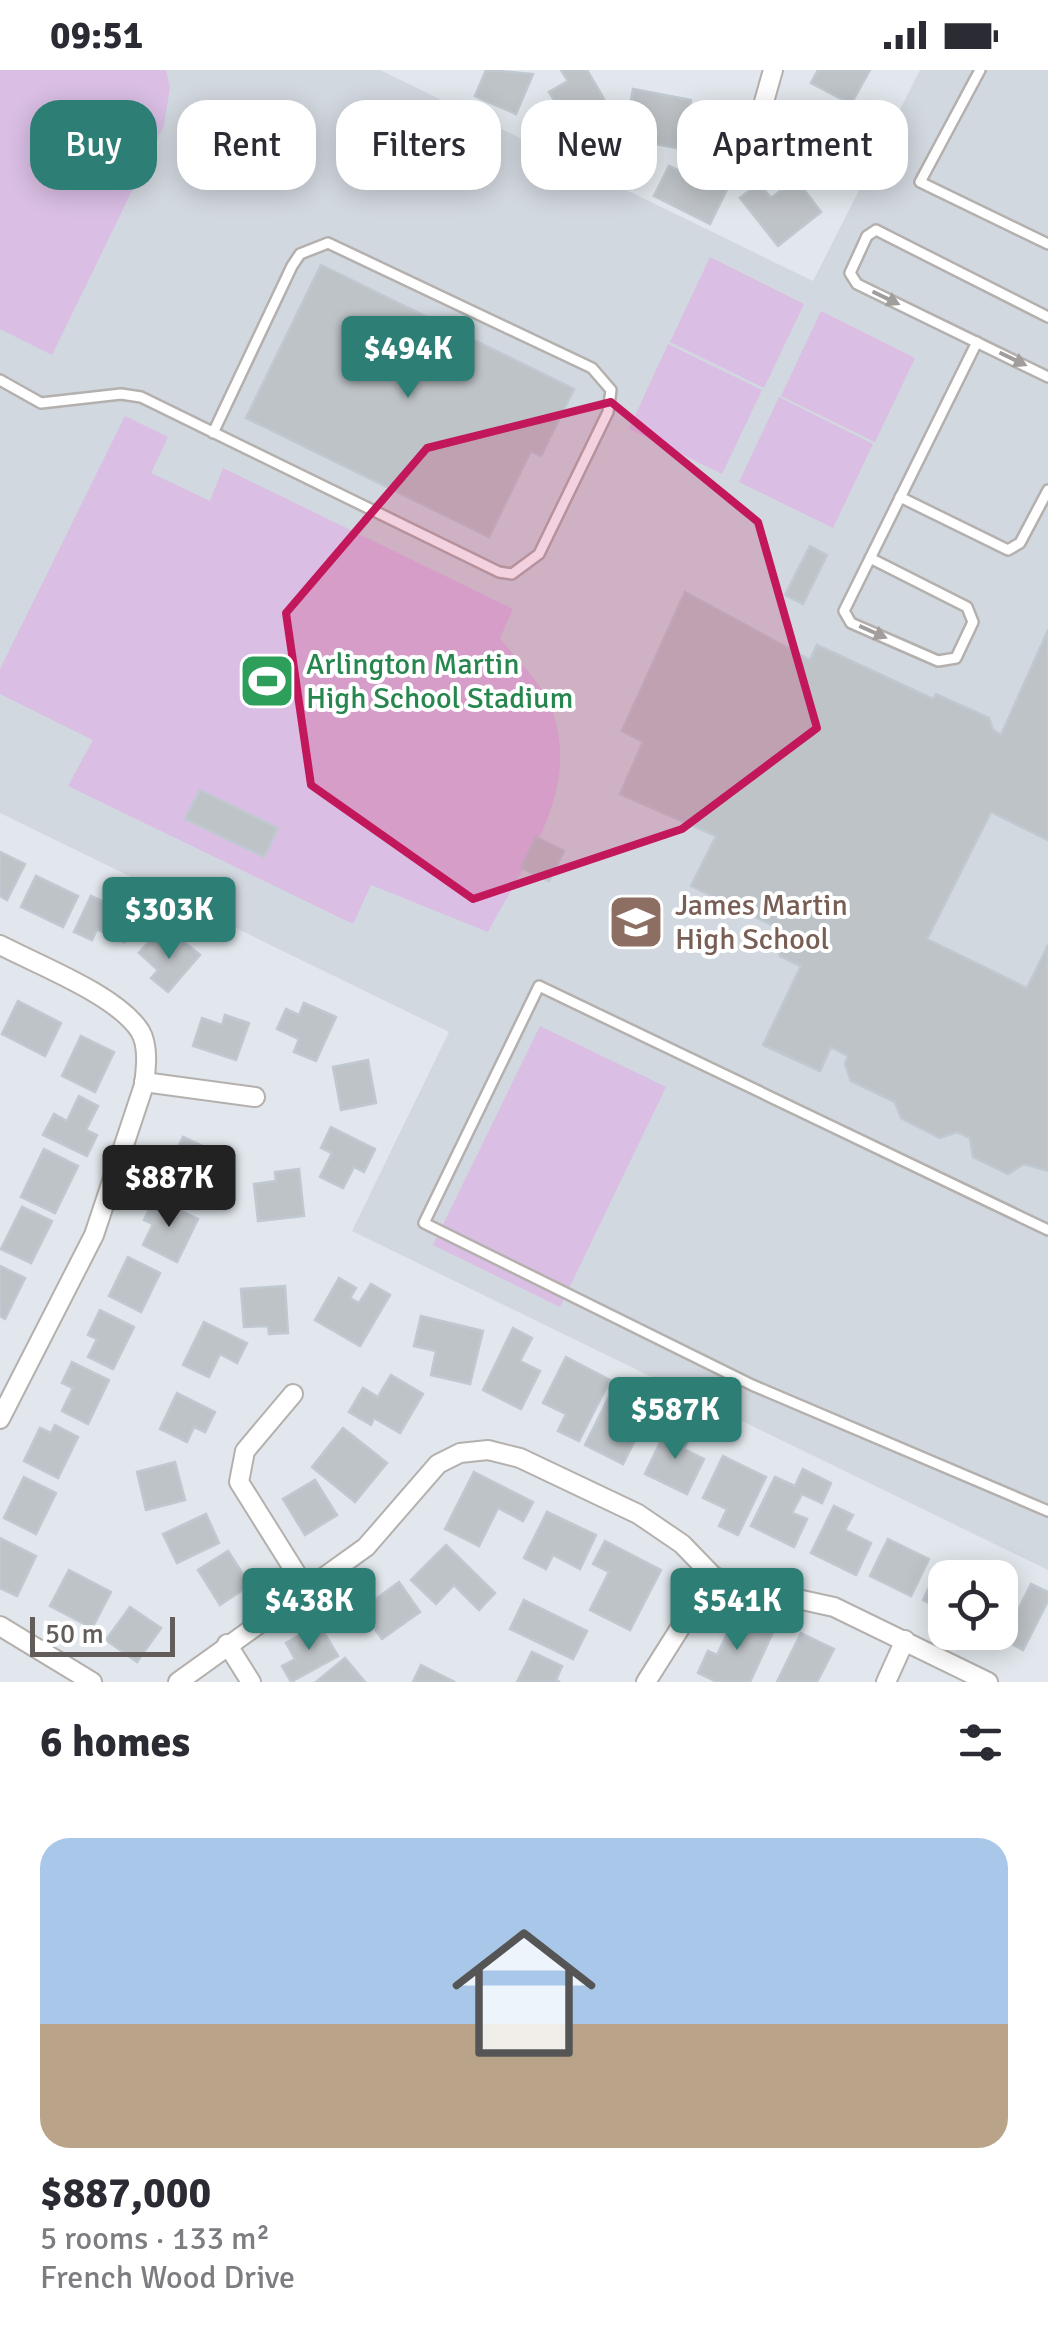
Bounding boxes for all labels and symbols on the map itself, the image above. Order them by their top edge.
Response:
one-way arrow [872,290,901,307]
pin: $494K [338,316,478,401]
one-way arrow [998,351,1027,368]
one-way arrow [858,625,888,641]
place label: Arlington Martin High School Stadium [306,646,573,717]
sports icon: Arlington Martin High School Stadium [237,651,297,711]
pin: $303K [99,877,239,962]
place label: James Martin High School [675,887,848,958]
school or university icon: James Martin High School [606,892,666,952]
pin: $887K [99,1145,239,1230]
pin: $587K [605,1377,745,1462]
pin: $438K [239,1568,379,1653]
pin: $541K [667,1568,807,1653]
scale bar [30,1612,175,1656]

